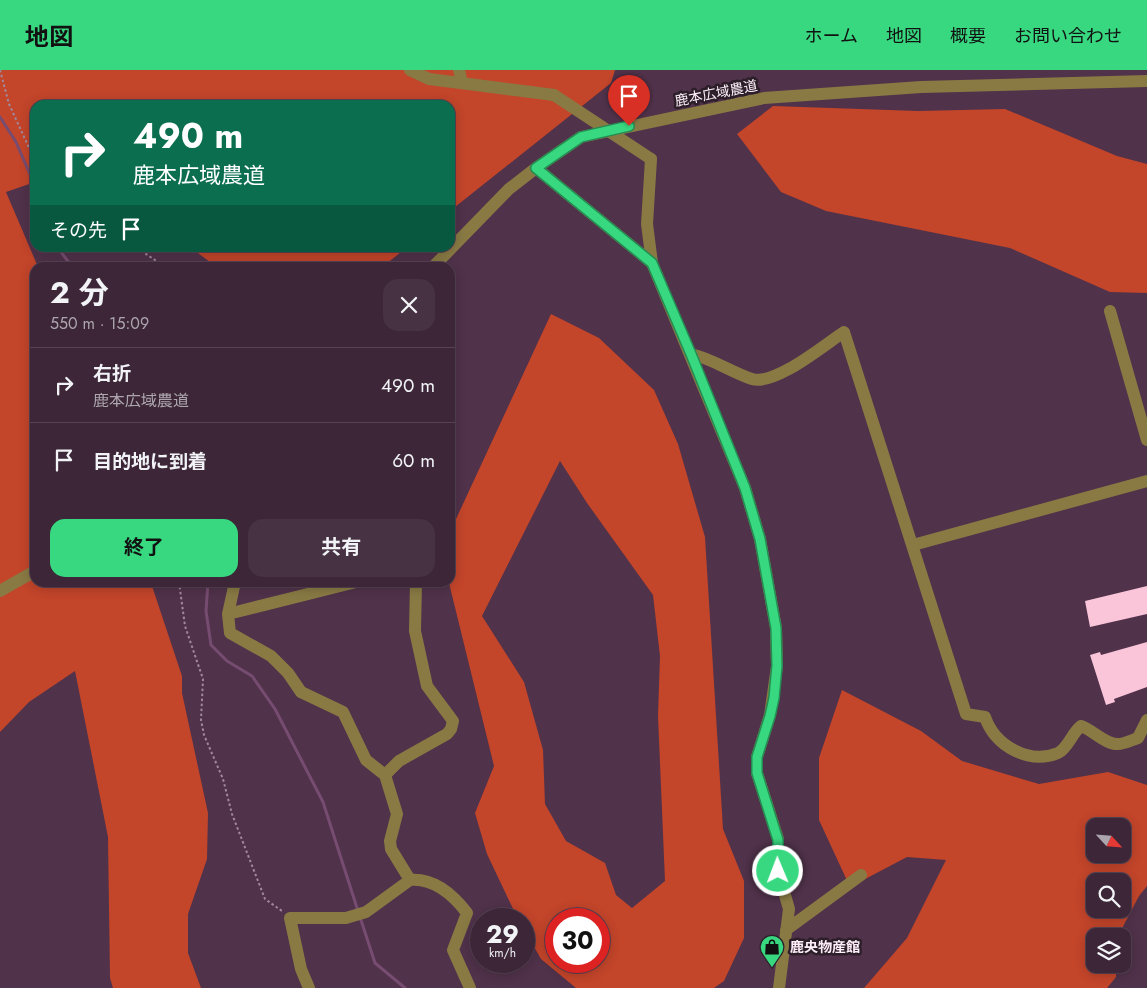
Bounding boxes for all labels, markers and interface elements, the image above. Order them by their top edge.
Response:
text: 地図 [25,19,73,54]
text: ホーム [805,23,858,49]
text: 地図 [886,23,922,49]
text: 概要 [950,23,986,49]
text: お問い合わせ [1014,23,1122,49]
pin [608,75,650,126]
street label: 鹿本広域農道 [673,75,759,111]
icon: arrive [615,82,643,110]
text: 490 m [133,111,243,161]
icon: right [50,120,115,185]
text: 鹿本広域農道 [133,159,265,191]
icon: arrive [117,215,145,243]
text: その先 [50,217,107,244]
text: 2 分 [50,271,109,314]
button: close [383,279,435,331]
text: 550 m · 15:09 [50,312,149,335]
text: 右折 [93,360,131,387]
icon: right [50,371,78,399]
text: 490 m [381,372,435,399]
text: 鹿本広域農道 [93,389,189,412]
icon: arrive [50,446,78,474]
text: 60 m [392,447,435,474]
text: 目的地に到着 [93,448,207,475]
button: 終了 [50,519,238,577]
button: 共有 [248,519,435,577]
north arrow [1086,818,1131,862]
map controls [1086,818,1131,973]
position arrow [751,844,803,896]
button: search [1086,873,1131,918]
speed limit sign: 30 [545,908,610,973]
text: 29 [486,916,519,952]
button: layers [1086,928,1131,973]
shop icon: 鹿央物産館 [759,934,785,968]
place label: 鹿央物産館 [790,937,860,957]
text: km/h [489,944,516,962]

